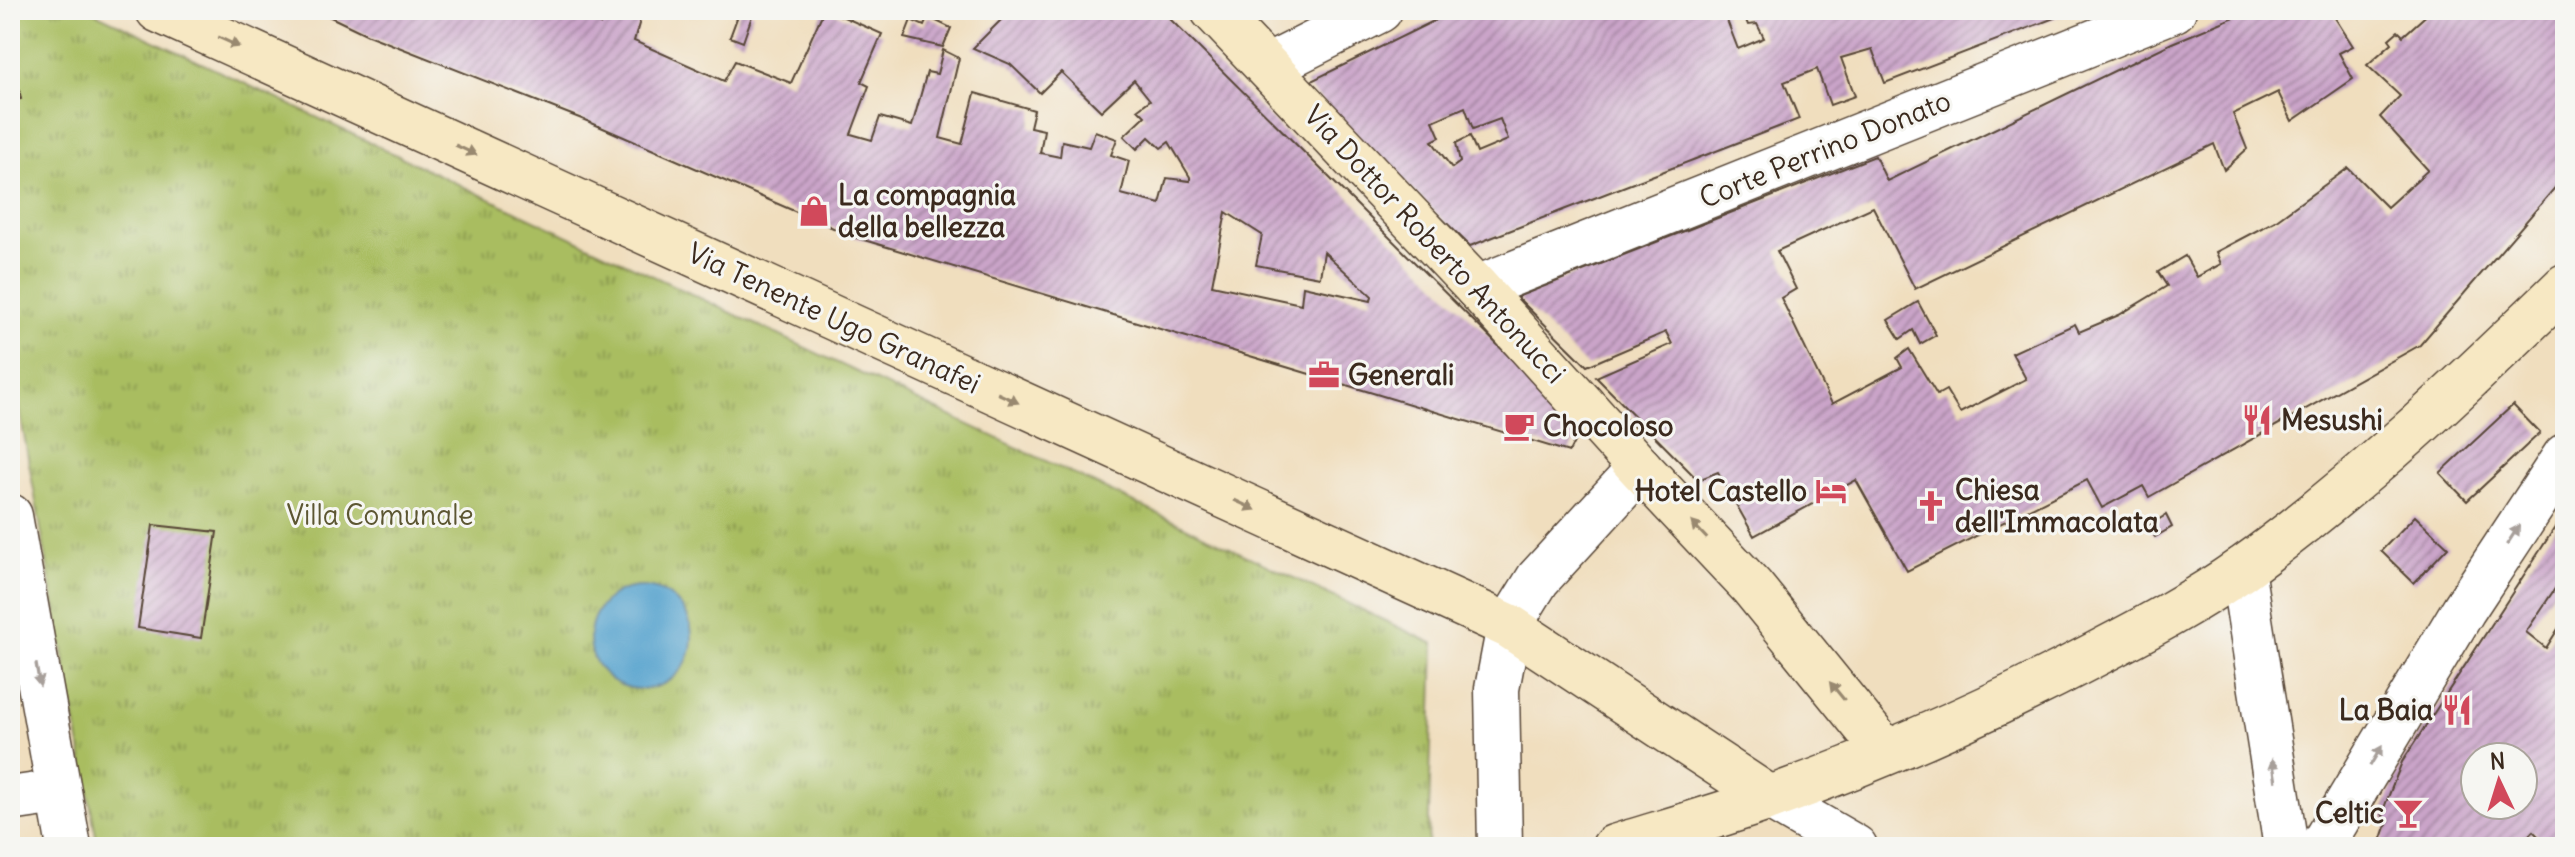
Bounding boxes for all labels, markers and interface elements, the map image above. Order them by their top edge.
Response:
one-way arrow [218,36,241,49]
street label: Corte Perrino Donato [1694,82,1956,216]
street label: Via Dottor Roberto Antonucci [1296,97,1574,391]
one-way arrow [454,143,478,157]
place label: La compagnia della bellezza [838,177,1016,245]
shop icon: La compagnia della bellezza [797,194,831,228]
street label: Via Tenente Ugo Granafei [682,234,986,402]
place label: Generali [1348,357,1454,393]
office icon: Generali [1307,358,1341,392]
one-way arrow [996,391,1020,404]
place label: Mesushi [2281,402,2383,438]
restaurant icon: Mesushi [2240,403,2274,437]
place label: Chocoloso [1543,408,1674,444]
cafe icon: Chocoloso [1502,409,1536,443]
place label: Chiesa dell'Immacolata [1955,472,2159,540]
place label: Hotel Castello [1635,473,1807,509]
hotel icon: Hotel Castello [1814,474,1848,508]
church icon: Chiesa dell'Immacolata [1914,489,1948,523]
park label: Villa Comunale [286,497,474,533]
one-way arrow [1233,499,1256,512]
one-way arrow [1690,521,1708,540]
one-way arrow [2505,525,2520,546]
one-way arrow [32,663,44,688]
one-way arrow [1829,681,1846,701]
place label: La Baia [2339,692,2433,728]
restaurant icon: La Baia [2440,693,2474,727]
north arrow [2459,741,2539,821]
one-way arrow [2369,745,2383,767]
text: N [2489,747,2506,776]
one-way arrow [2267,757,2280,782]
place label: Celtic [2315,795,2384,831]
bar icon: Celtic [2391,796,2425,830]

